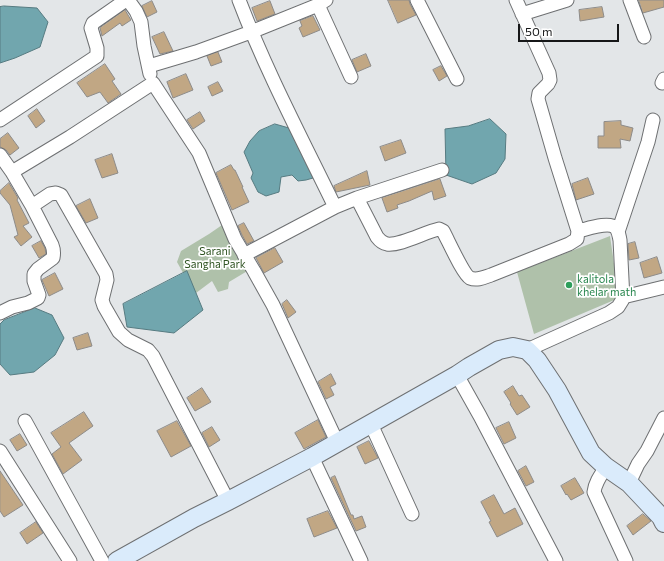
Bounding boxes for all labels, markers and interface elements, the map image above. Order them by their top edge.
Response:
scale bar [520,16,621,42]
text: 50 m [525,24,553,38]
park label: Sarani Sangha Park [184,244,246,270]
place label: kalitola khelar math [577,272,636,298]
marker: kalitola khelar math [564,280,574,290]

